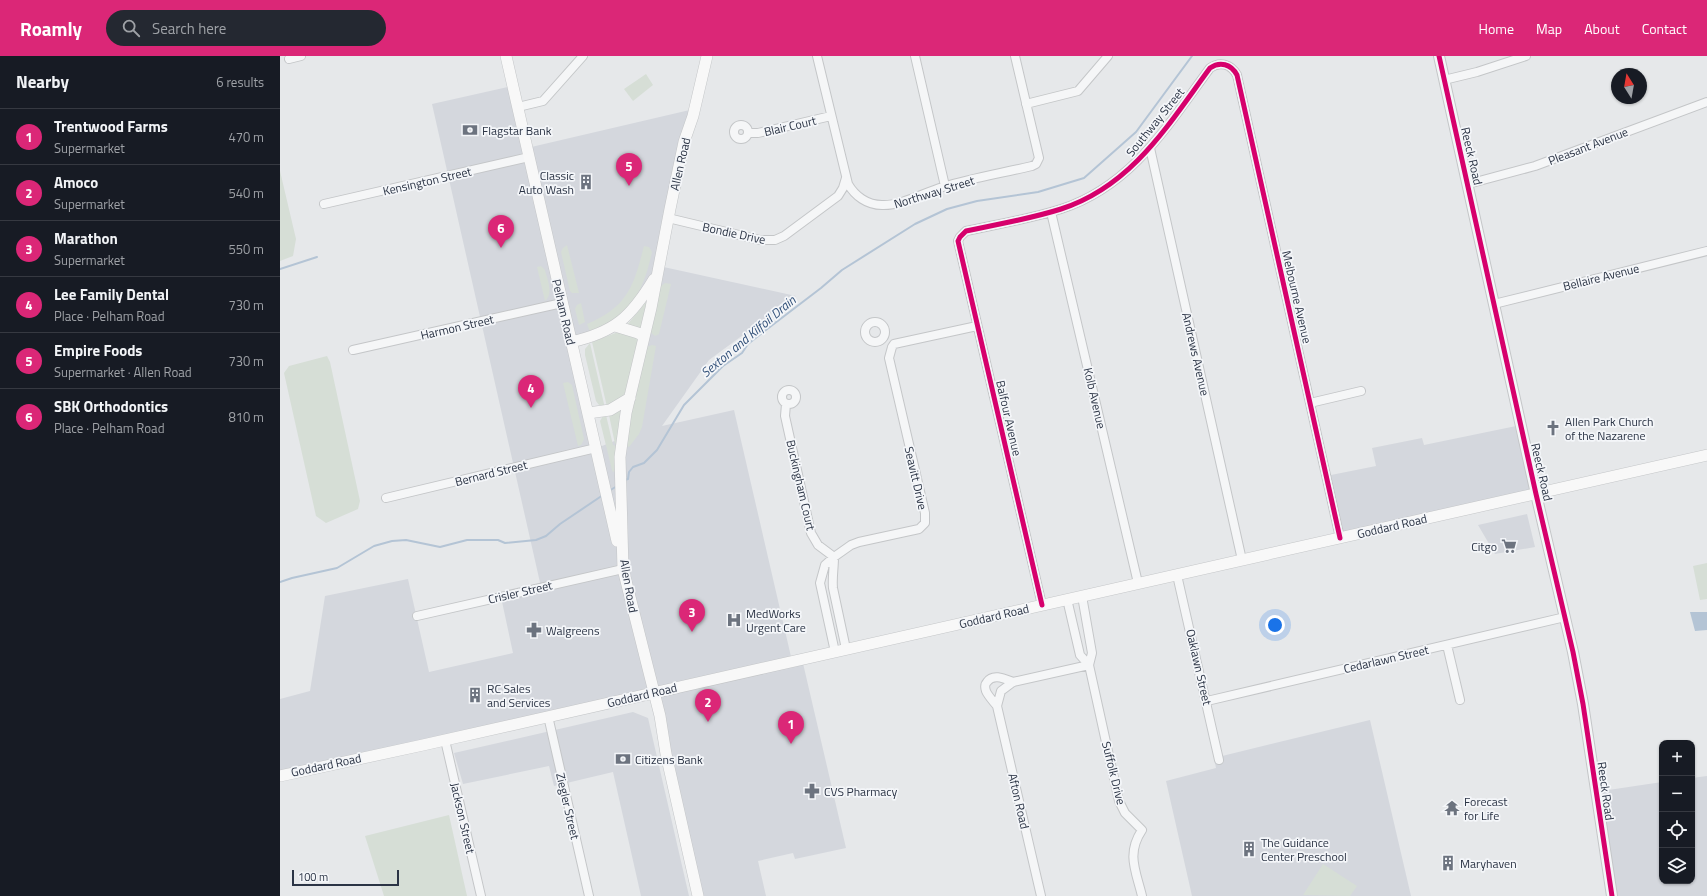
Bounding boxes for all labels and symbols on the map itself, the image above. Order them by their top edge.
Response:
north arrow [1611,68,1647,104]
street label: Southway Street [1121,83,1189,161]
street label: Blair Court [762,111,819,141]
bank icon: Flagstar Bank [461,121,479,139]
place label: Flagstar Bank [482,121,552,140]
street label: Pleasant Avenue [1545,122,1631,170]
street label: Reeck Road [1456,125,1488,187]
street label: Allen Road [665,136,695,192]
pin: 5 [616,153,642,186]
street label: Kensington Street [381,161,474,200]
place label: Classic Auto Wash [519,166,574,199]
street label: Northway Street [891,170,977,213]
building icon: Classic Auto Wash [577,173,595,191]
pin: 6 [488,215,514,248]
street label: Bondie Drive [701,217,767,249]
street label: Melbourne Avenue [1277,249,1317,345]
street label: Bellaire Avenue [1561,258,1641,296]
street label: Pelham Road [547,277,581,347]
water label: Sexton and Kilfoil Drain [696,290,800,382]
street label: Harmon Street [418,309,496,345]
street label: Andrews Avenue [1177,311,1215,397]
street label: Kolb Avenue [1079,366,1111,430]
pin: 4 [518,375,544,408]
street label: Balfour Avenue [991,378,1027,458]
place label: Allen Park Church of the Nazarene [1565,412,1654,445]
church icon: Allen Park Church of the Nazarene [1544,419,1562,437]
street label: Buckingham Court [781,438,821,533]
street label: Reeck Road [1526,441,1558,503]
street label: Seavitt Drive [900,445,932,511]
street label: Bernard Street [453,455,530,491]
street label: Goddard Road [1355,509,1429,543]
place label: Citgo [1471,537,1497,556]
supermarket icon: Citgo [1500,537,1518,555]
street label: Allen Road [615,558,643,614]
street label: Crisler Street [486,575,555,609]
pin: 3 [679,599,705,632]
street label: Goddard Road [957,599,1031,633]
place label: MedWorks Urgent Care [746,604,806,637]
hospital icon: MedWorks Urgent Care [725,611,743,629]
your location [1265,615,1285,635]
pharmacy icon: Walgreens [525,621,543,639]
place label: Walgreens [546,621,600,640]
street label: Oaklawn Street [1181,627,1217,708]
street label: Cedarlawn Street [1342,640,1431,678]
street label: Goddard Road [605,678,679,712]
place label: RC Sales and Services [487,679,551,712]
building icon: RC Sales and Services [466,686,484,704]
pin: 2 [695,689,721,722]
pin: 1 [778,711,804,744]
street label: Suffolk Drive [1097,739,1131,807]
street label: Goddard Road [289,748,363,782]
bank icon: Citizens Bank [614,750,632,768]
place label: Citizens Bank [635,750,703,769]
street label: Reeck Road [1592,760,1620,822]
street label: Ziegler Street [551,771,585,842]
street label: Afton Road [1003,771,1035,831]
street label: Jackson Street [446,781,481,856]
pharmacy icon: CVS Pharmacy [803,782,821,800]
place label: CVS Pharmacy [824,782,898,801]
place label: Forecast for Life [1464,792,1508,825]
temple icon: Forecast for Life [1443,799,1461,817]
place label: The Guidance Center Preschool [1261,833,1347,866]
building icon: The Guidance Center Preschool [1240,840,1258,858]
building icon: Maryhaven [1439,854,1457,872]
place label: Maryhaven [1460,854,1517,873]
scale bar [292,868,399,887]

